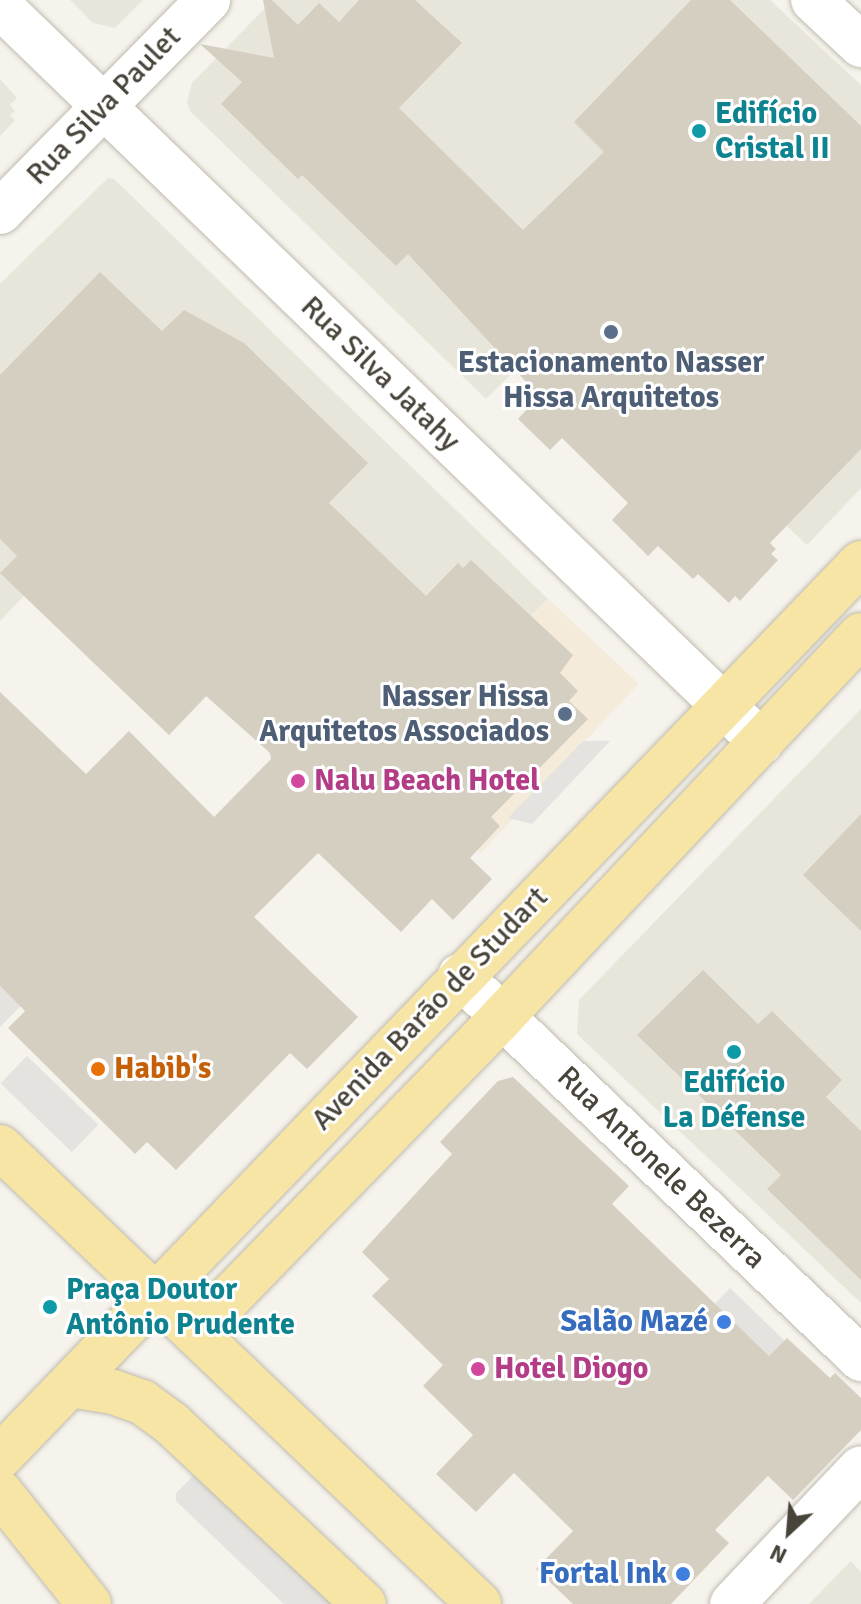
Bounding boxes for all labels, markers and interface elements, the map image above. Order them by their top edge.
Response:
street label: Rua Silva Paulet [19,19,189,193]
place label: Edifício Cristal II [715,96,830,166]
marker: Edifício Cristal II [690,122,708,140]
street label: Rua Silva Jatahy [293,289,467,459]
marker: Estacionamento Nasser Hissa Arquitetos [602,323,620,341]
place label: Estacionamento Nasser Hissa Arquitetos [458,345,764,416]
place label: Nasser Hissa Arquitetos Associados [259,679,549,750]
marker: Nasser Hissa Arquitetos Associados [556,705,574,723]
place label: Nalu Beach Hotel [314,763,540,799]
marker: Nalu Beach Hotel [289,772,307,790]
street label: Avenida Barão de Studart [304,880,556,1138]
marker: Edifício La Défense [725,1043,743,1061]
place label: Habib's [114,1051,211,1087]
street label: Rua Antonele Bezerra [549,1059,773,1277]
marker: Habib's [89,1060,107,1078]
place label: Edifício La Défense [663,1065,805,1136]
place label: Praça Doutor Antônio Prudente [66,1272,295,1342]
marker: Praça Doutor Antônio Prudente [41,1298,59,1316]
place label: Salão Mazé [560,1304,708,1340]
marker: Salão Mazé [715,1313,733,1331]
place label: Hotel Diogo [494,1351,648,1387]
marker: Hotel Diogo [469,1360,487,1378]
north arrow [749,1492,829,1572]
text: N [765,1539,791,1570]
place label: Fortal Ink [539,1556,667,1592]
marker: Fortal Ink [674,1565,692,1583]

